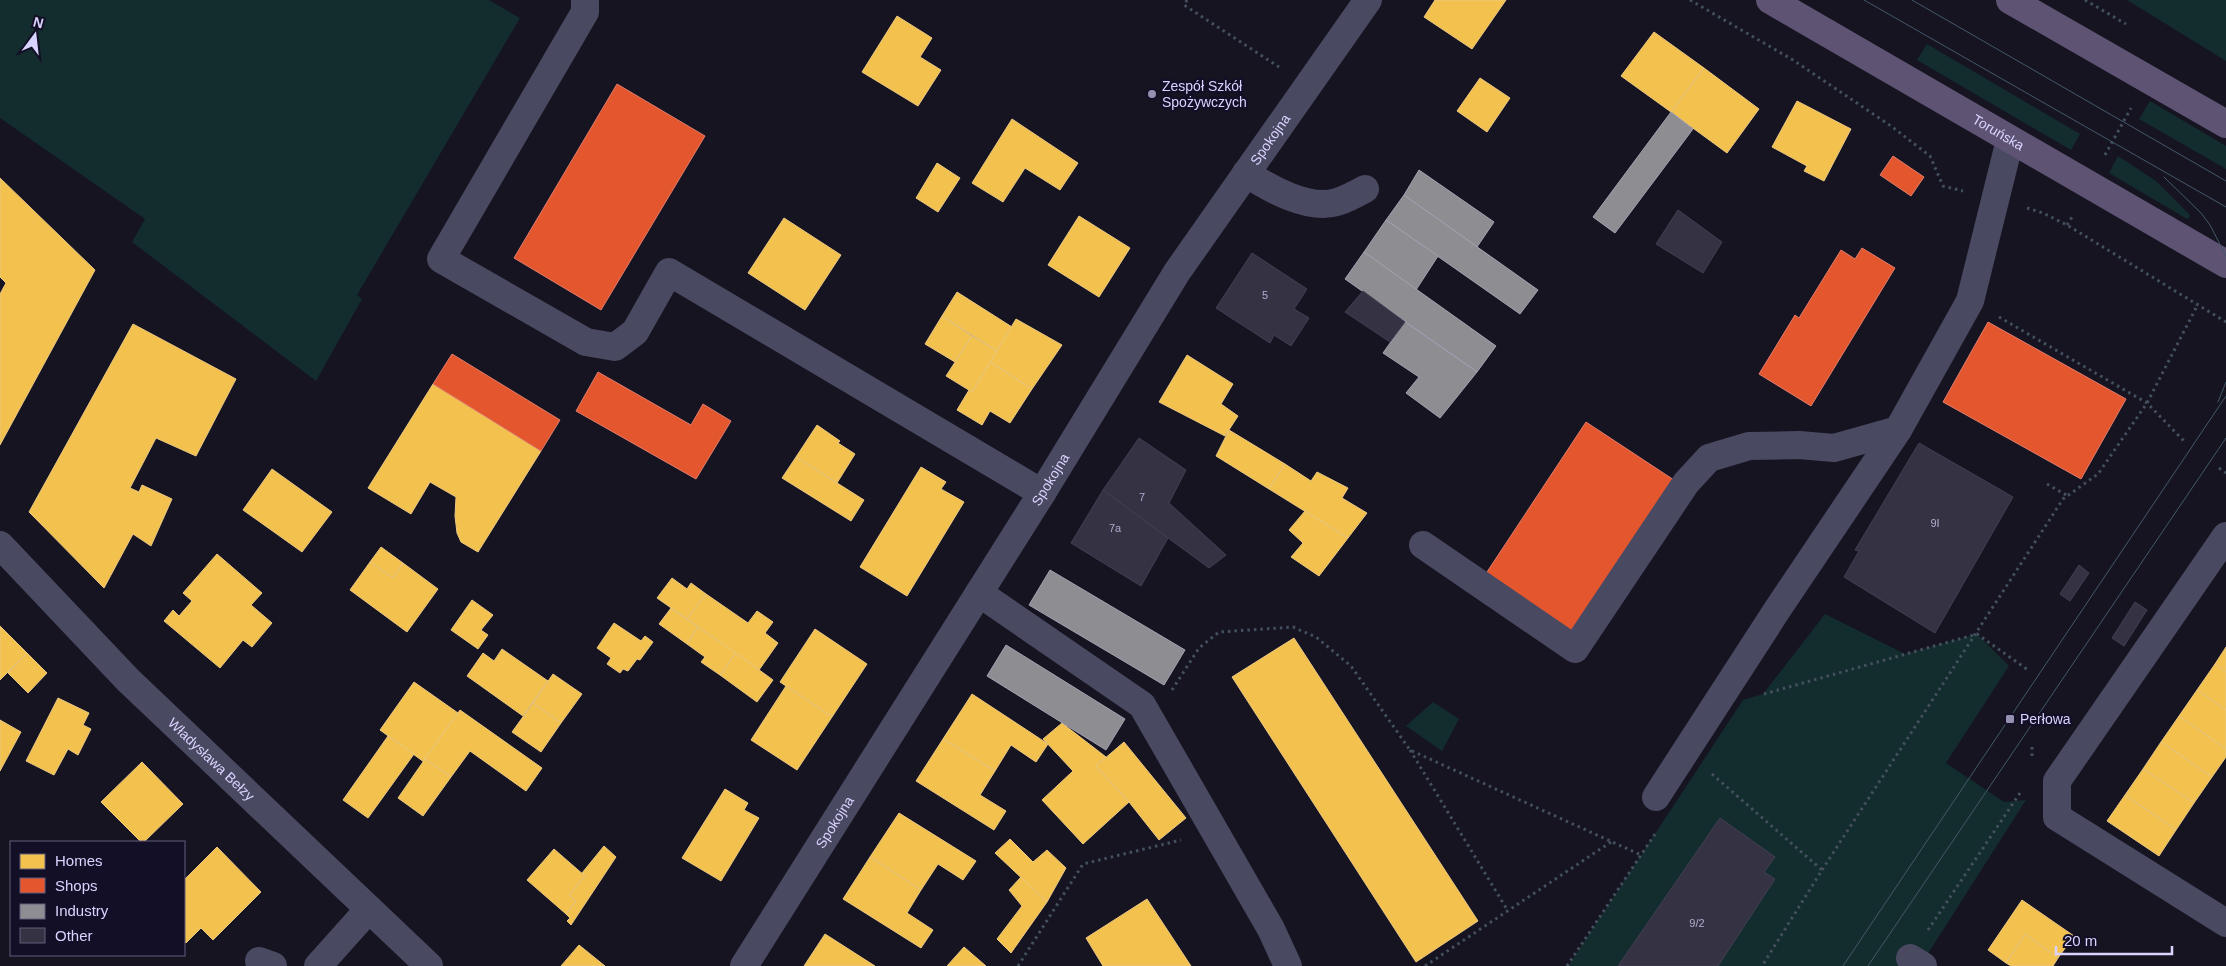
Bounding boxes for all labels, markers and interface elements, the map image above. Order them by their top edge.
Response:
north arrow [10,10,60,60]
text: N [31,13,45,31]
place label: Zespół Szkół Spożywczych [1162,78,1247,110]
marker: Zespół Szkół Spożywczych [1146,88,1158,100]
street label: Spokojna [1247,111,1294,168]
street label: Toruńska [1970,111,2027,154]
house number: 5 [1262,289,1268,301]
street label: Spokojna [1028,450,1072,508]
house number: 7 [1139,491,1145,503]
house number: 9I [1930,517,1940,529]
house number: 7a [1109,522,1122,534]
place label: Perłowa [2020,711,2071,727]
marker: Perłowa [2004,713,2016,725]
street label: Władysława Bełzy [165,714,258,804]
street label: Spokojna [812,793,857,851]
legend [10,841,185,956]
text: Homes [55,852,103,869]
text: Shops [55,877,98,894]
text: Industry [55,902,109,919]
house number: 9/2 [1689,917,1705,929]
scale bar [2056,924,2172,956]
text: Other [55,927,93,944]
text: 20 m [2064,932,2097,949]

